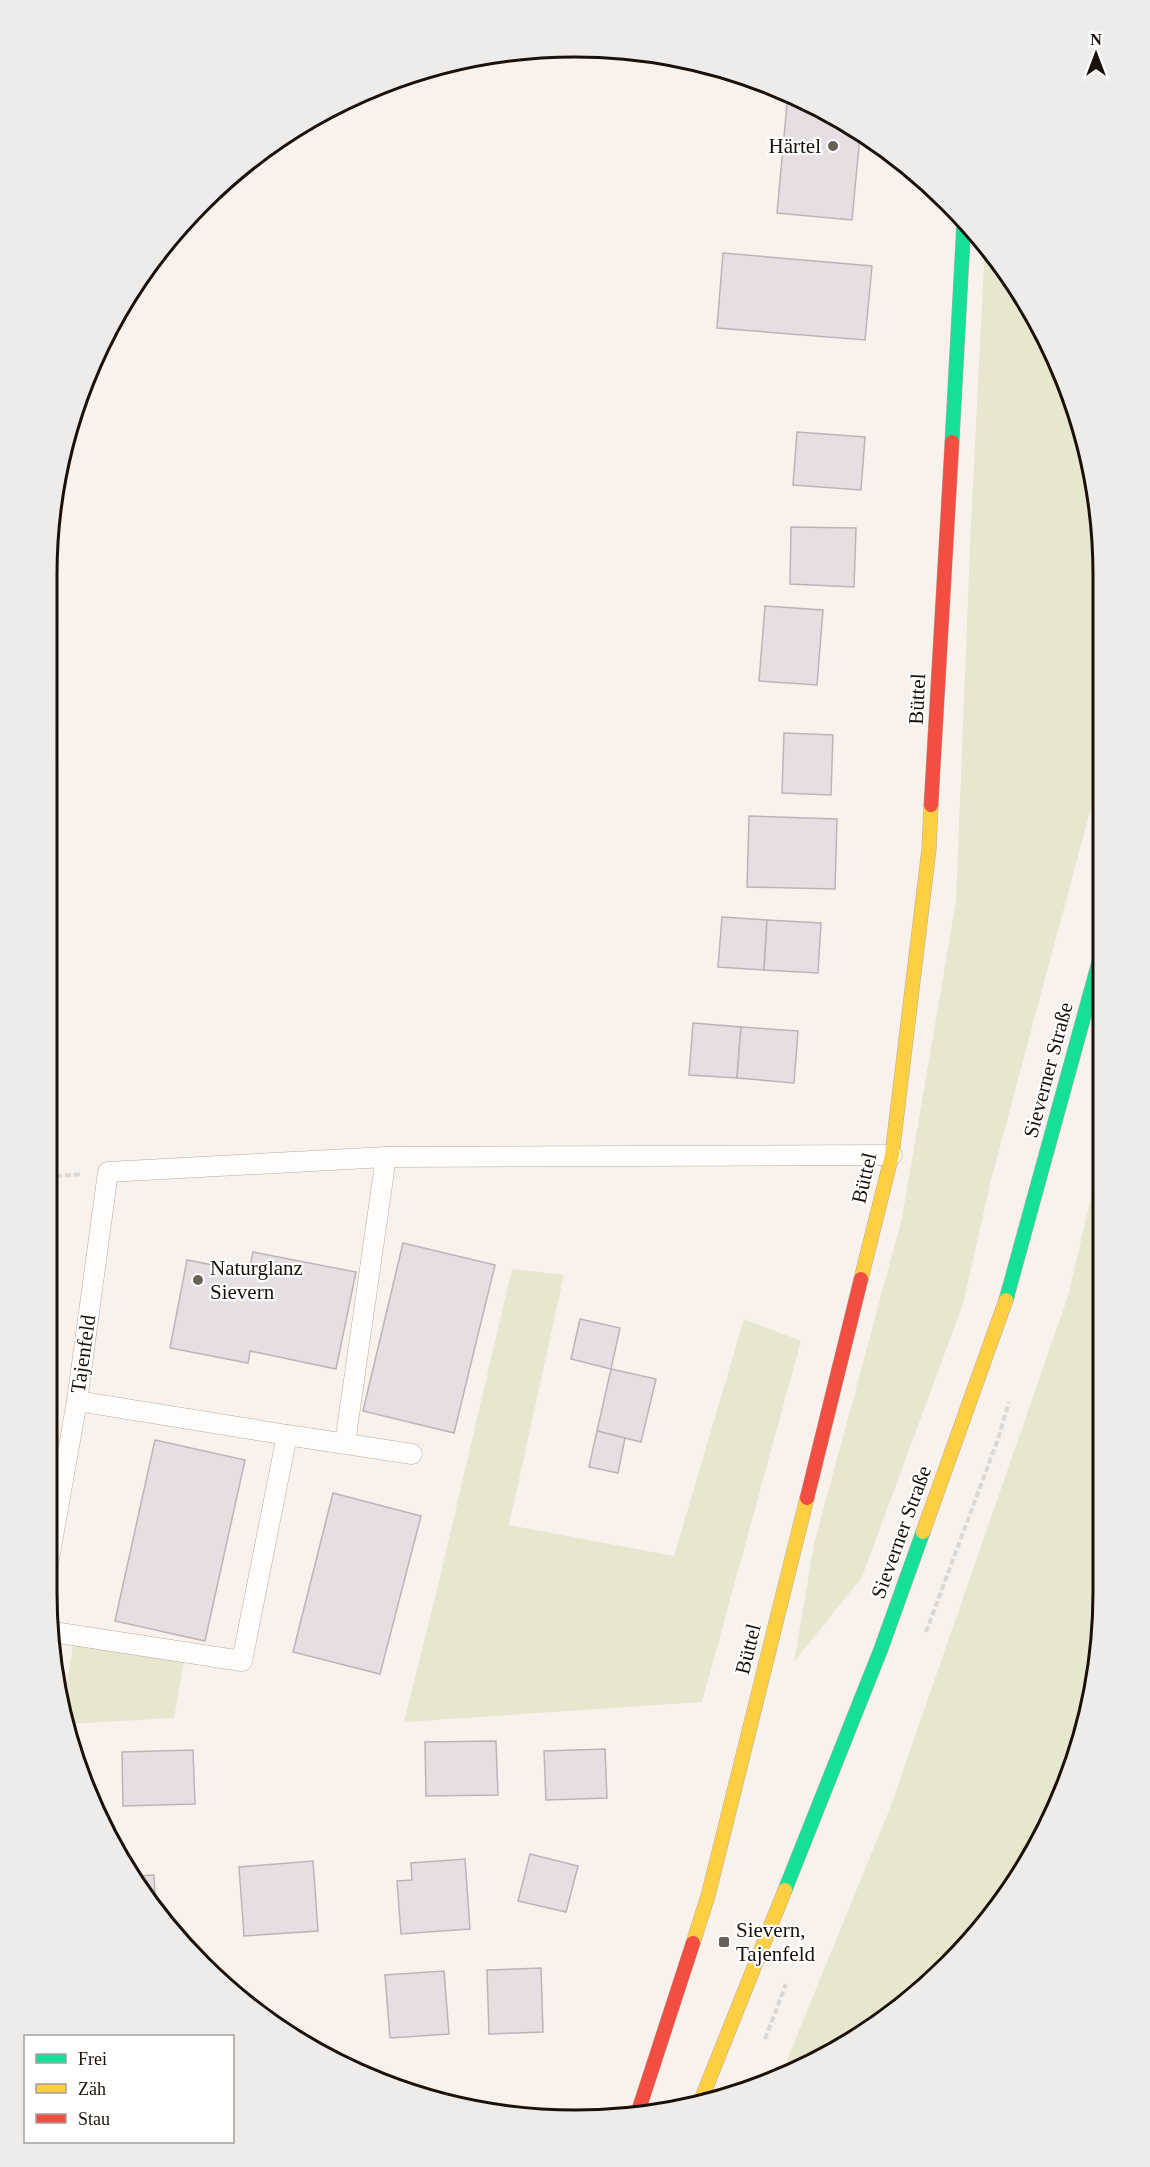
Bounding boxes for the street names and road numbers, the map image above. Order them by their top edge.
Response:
street label: Büttel [904,673,930,725]
street label: Sieverner Straße [1018,1000,1078,1140]
street label: Büttel [847,1150,882,1206]
street label: Tajenfeld [66,1313,100,1395]
street label: Sieverner Straße [866,1462,936,1602]
street label: Büttel [730,1621,766,1677]

